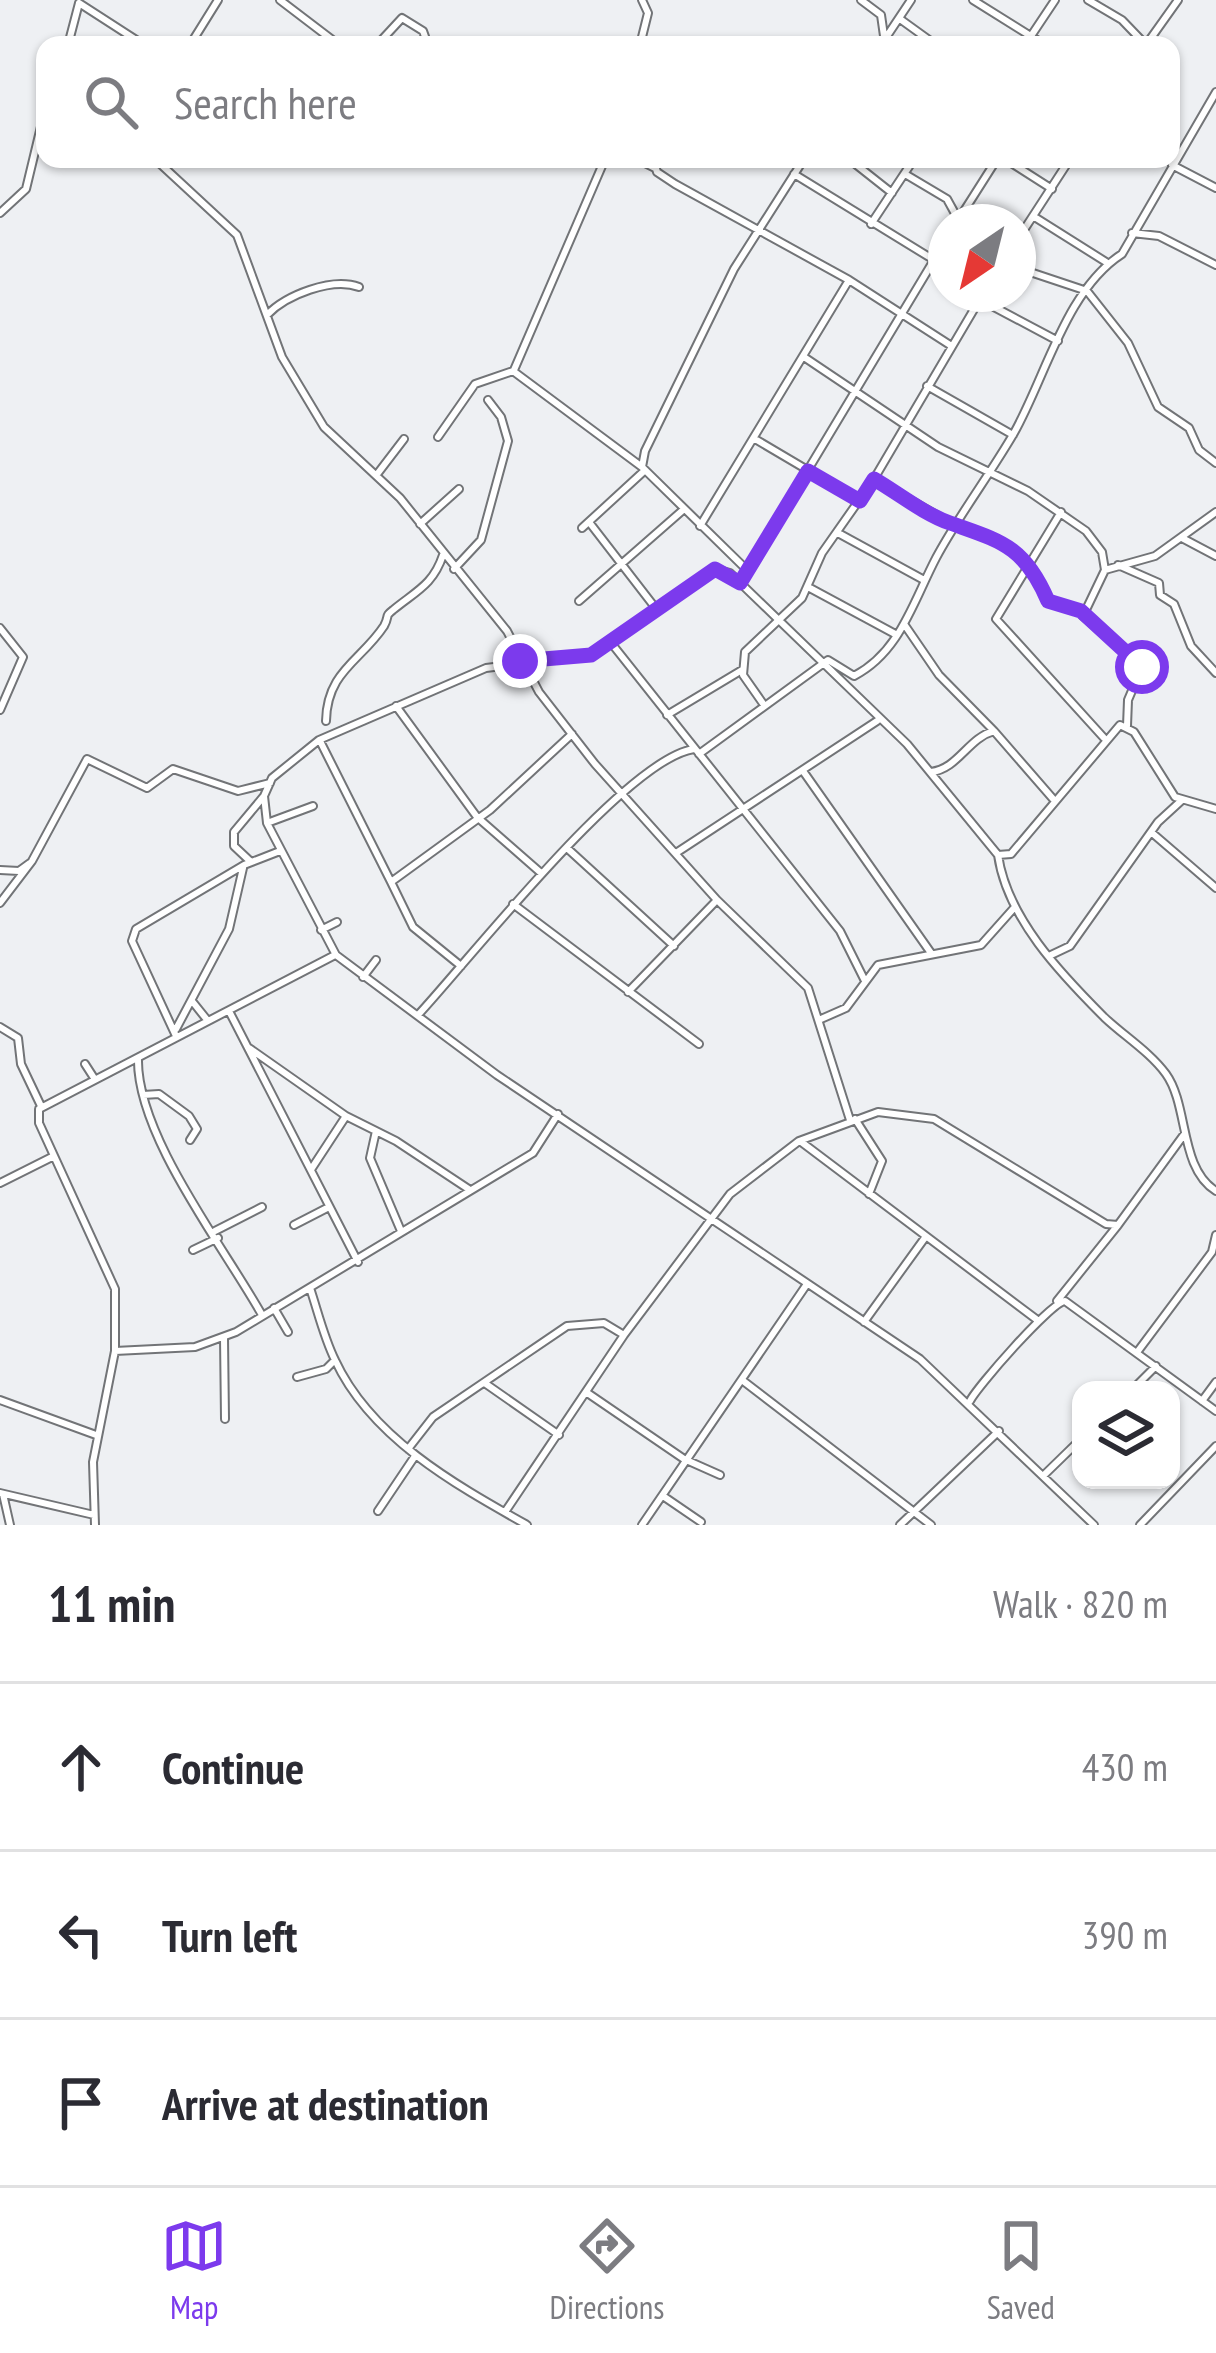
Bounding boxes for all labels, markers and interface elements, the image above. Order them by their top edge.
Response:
search box [36,36,1180,168]
icon: search [78,69,144,135]
text: Search here [174,73,357,131]
north arrow [928,204,1036,312]
route end [493,634,547,688]
route start [1115,640,1169,694]
map controls [1072,1381,1180,1489]
button: layers [1072,1381,1180,1489]
text: 11 min [48,1570,175,1636]
text: Walk · 820 m [993,1578,1168,1629]
icon: ahead [48,1734,114,1800]
text: Continue [162,1738,304,1796]
text: 430 m [1082,1741,1168,1792]
icon: left [48,1902,114,1968]
text: Turn left [162,1906,297,1964]
text: 390 m [1082,1909,1168,1960]
icon: arrive [48,2070,114,2136]
text: Arrive at destination [162,2074,489,2132]
tab: Map [161,2213,227,2328]
tab: Directions [550,2213,664,2328]
tab: Saved [987,2213,1055,2328]

